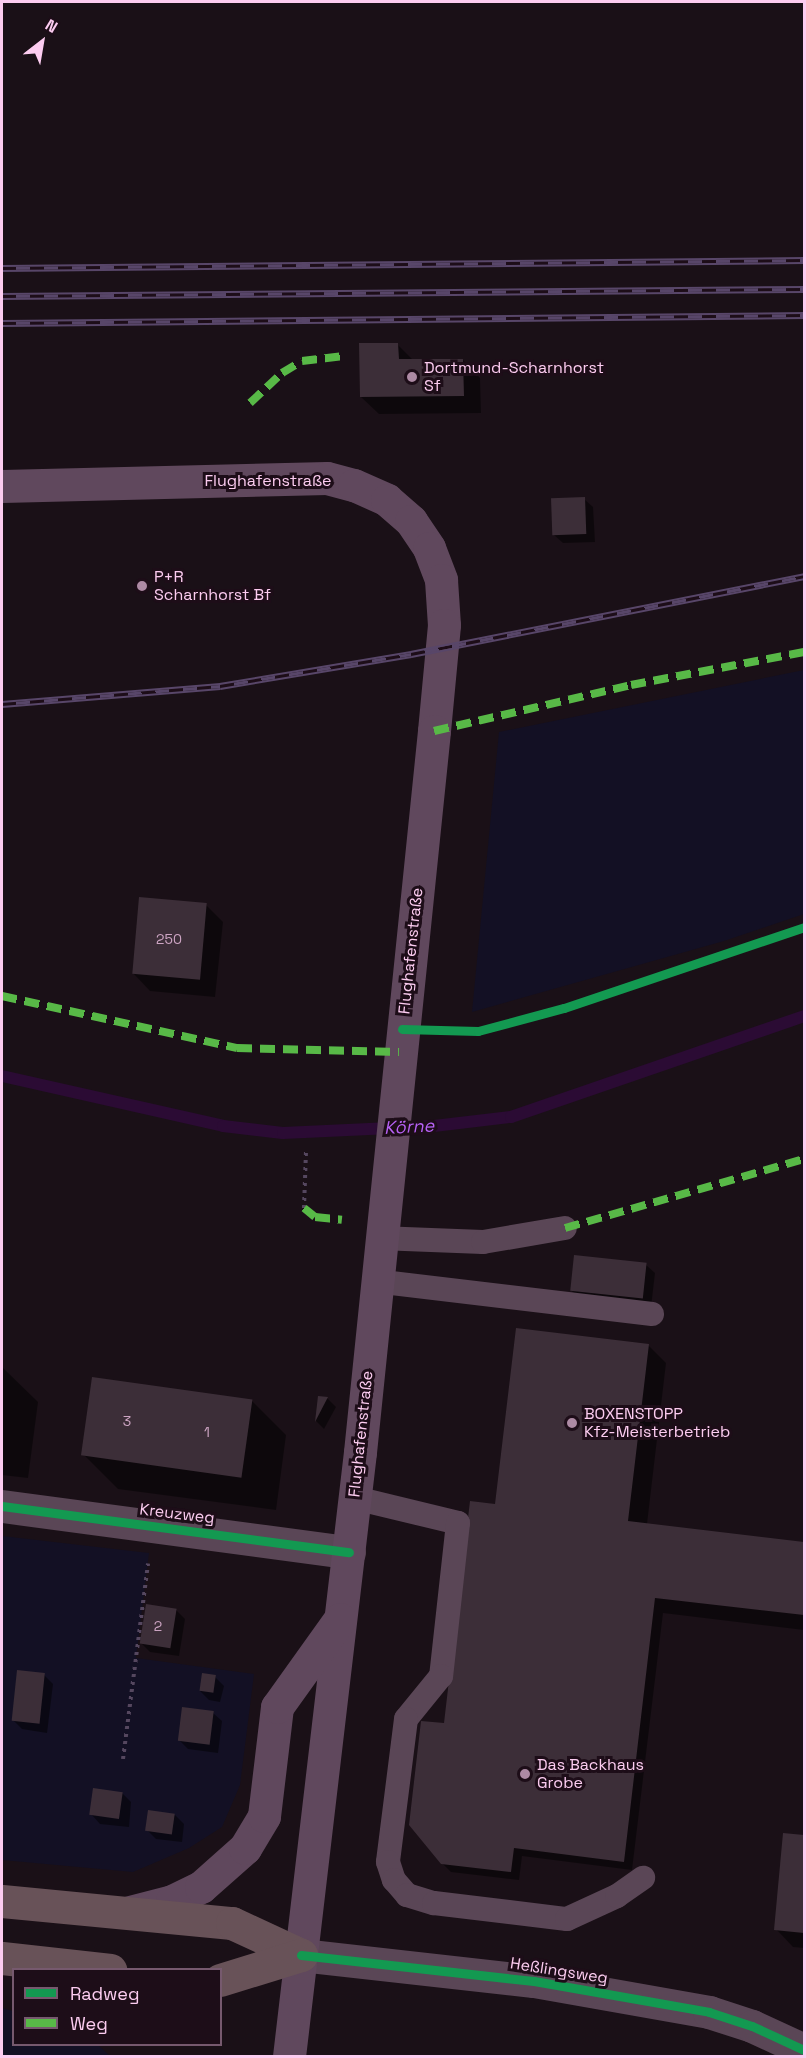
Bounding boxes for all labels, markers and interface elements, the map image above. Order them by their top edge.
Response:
north arrow [12,12,72,72]
text: N [42,14,62,38]
place label: Dortmund-Scharnhorst Sf [424,358,604,396]
marker: Dortmund-Scharnhorst Sf [405,370,419,384]
street label: Flughafenstraße [204,471,332,491]
place label: P+R Scharnhorst Bf [154,567,271,605]
marker: P+R Scharnhorst Bf [135,579,149,593]
street label: Flughafenstraße [395,887,427,1015]
house number: 250 [156,931,182,947]
water label: Körne [383,1115,435,1139]
street label: Flughafenstraße [345,1370,377,1498]
place label: BOXENSTOPP Kfz-Meisterbetrieb [584,1404,730,1442]
house number: 3 [123,1413,131,1429]
marker: BOXENSTOPP Kfz-Meisterbetrieb [565,1416,579,1430]
house number: 1 [204,1424,210,1440]
street label: Kreuzweg [138,1500,216,1528]
house number: 2 [154,1618,162,1634]
place label: Das Backhaus Grobe [537,1755,644,1793]
marker: Das Backhaus Grobe [518,1767,532,1781]
street label: Heßlingsweg [509,1954,609,1988]
legend [12,1968,222,2046]
text: Radweg [70,1982,140,2005]
text: Weg [70,2012,108,2035]

